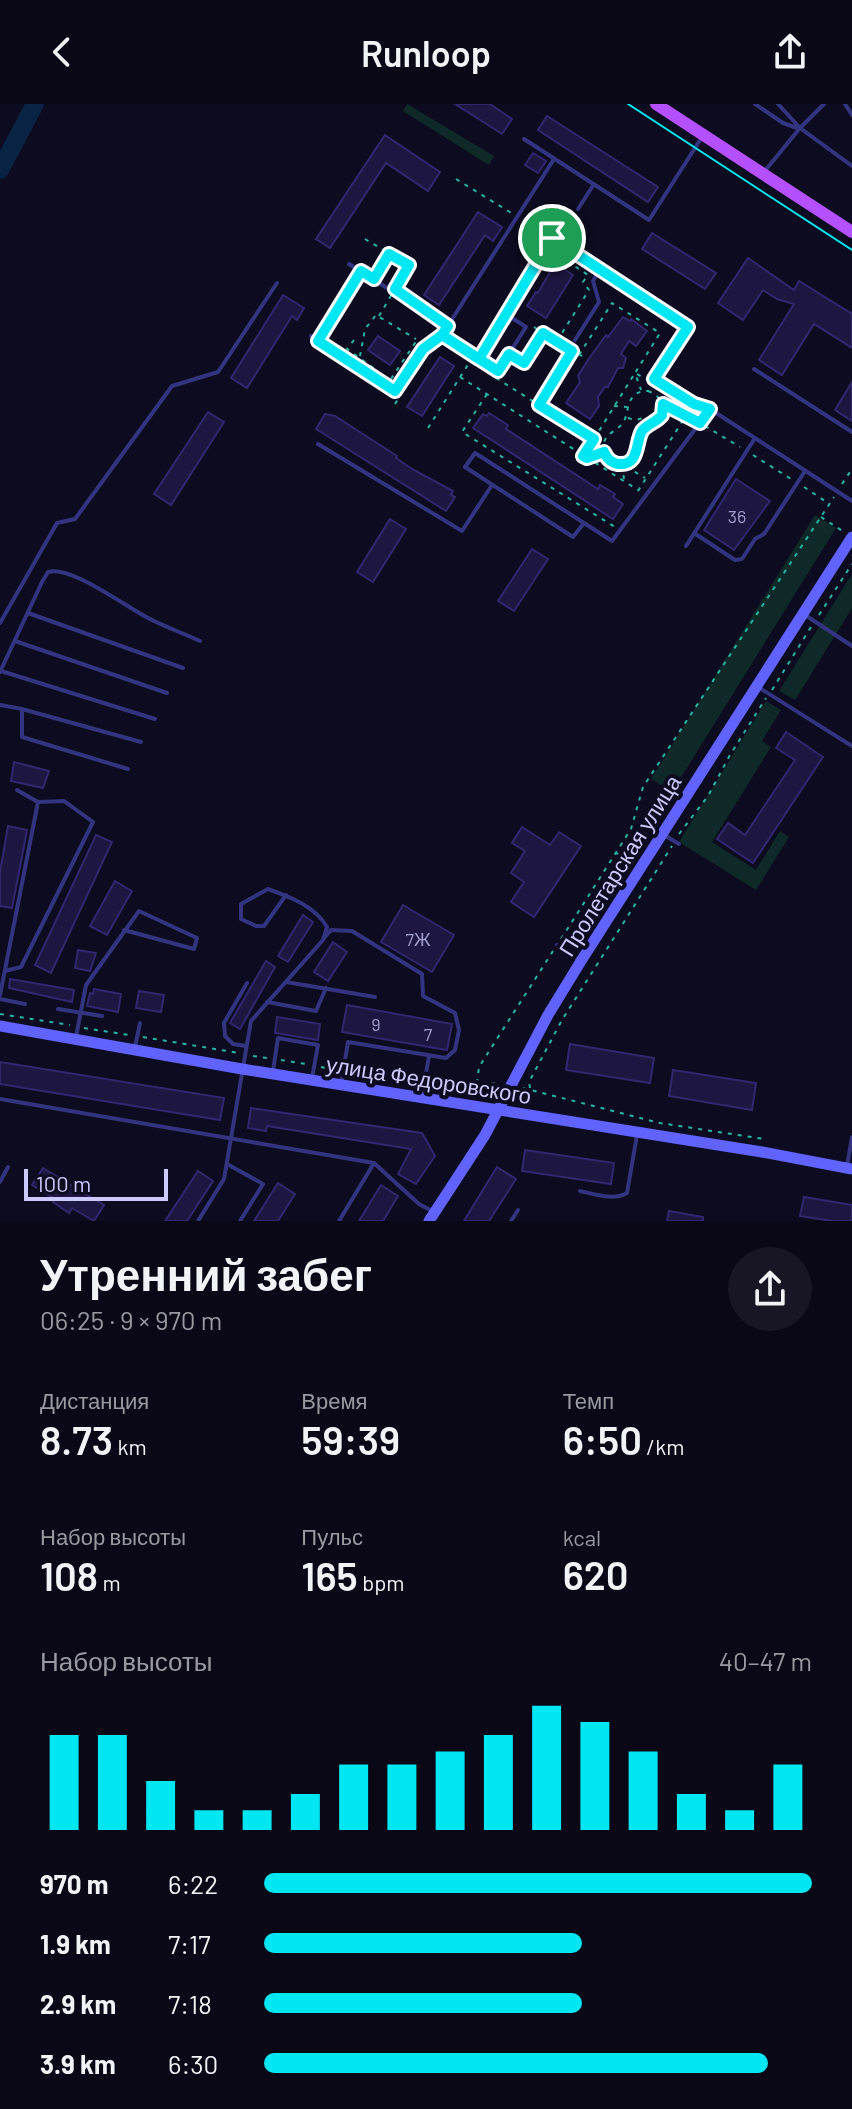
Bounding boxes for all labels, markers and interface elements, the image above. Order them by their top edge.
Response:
icon: back [40,30,84,74]
icon: share [768,30,812,74]
text: Runloop [361,31,491,74]
pin [518,204,586,272]
icon: arrive [530,216,574,260]
house number: 36 [728,505,746,527]
street label: Пролетарская улица [553,769,687,961]
house number: 7Ж [405,928,431,950]
house number: 9 [371,1013,381,1035]
house number: 7 [424,1023,433,1045]
street label: улица Федоровского [324,1050,533,1109]
scale bar [24,1165,168,1201]
text: 100 m [36,1170,91,1196]
text: Утренний забег [40,1247,372,1300]
button: share [728,1247,812,1331]
text: 06:25 · 9 × 970 m [40,1304,222,1335]
text: Дистанция [40,1387,149,1413]
text: Время [301,1387,368,1413]
text: Темп [563,1387,614,1413]
text: 8.73 [40,1415,113,1463]
text: 59:39 [301,1415,400,1463]
text: 6:50 [563,1415,642,1463]
text: km [113,1433,147,1459]
text: /km [642,1433,684,1459]
text: Набор высоты [40,1523,186,1549]
text: Пульс [301,1523,363,1549]
text: kcal [563,1524,601,1550]
text: 620 [563,1550,629,1598]
text: 108 [40,1551,98,1599]
text: 165 [301,1551,358,1599]
text: m [98,1569,121,1595]
text: bpm [358,1569,405,1595]
text: Набор высоты [40,1645,213,1676]
text: 40–47 m [719,1645,812,1676]
text: 970 m [40,1868,108,1899]
text: 6:22 [168,1868,218,1899]
text: 1.9 km [40,1928,111,1959]
text: 7:17 [168,1928,211,1959]
text: 2.9 km [40,1988,116,2019]
text: 7:18 [168,1988,212,2019]
text: 3.9 km [40,2048,116,2079]
text: 6:30 [168,2048,218,2079]

